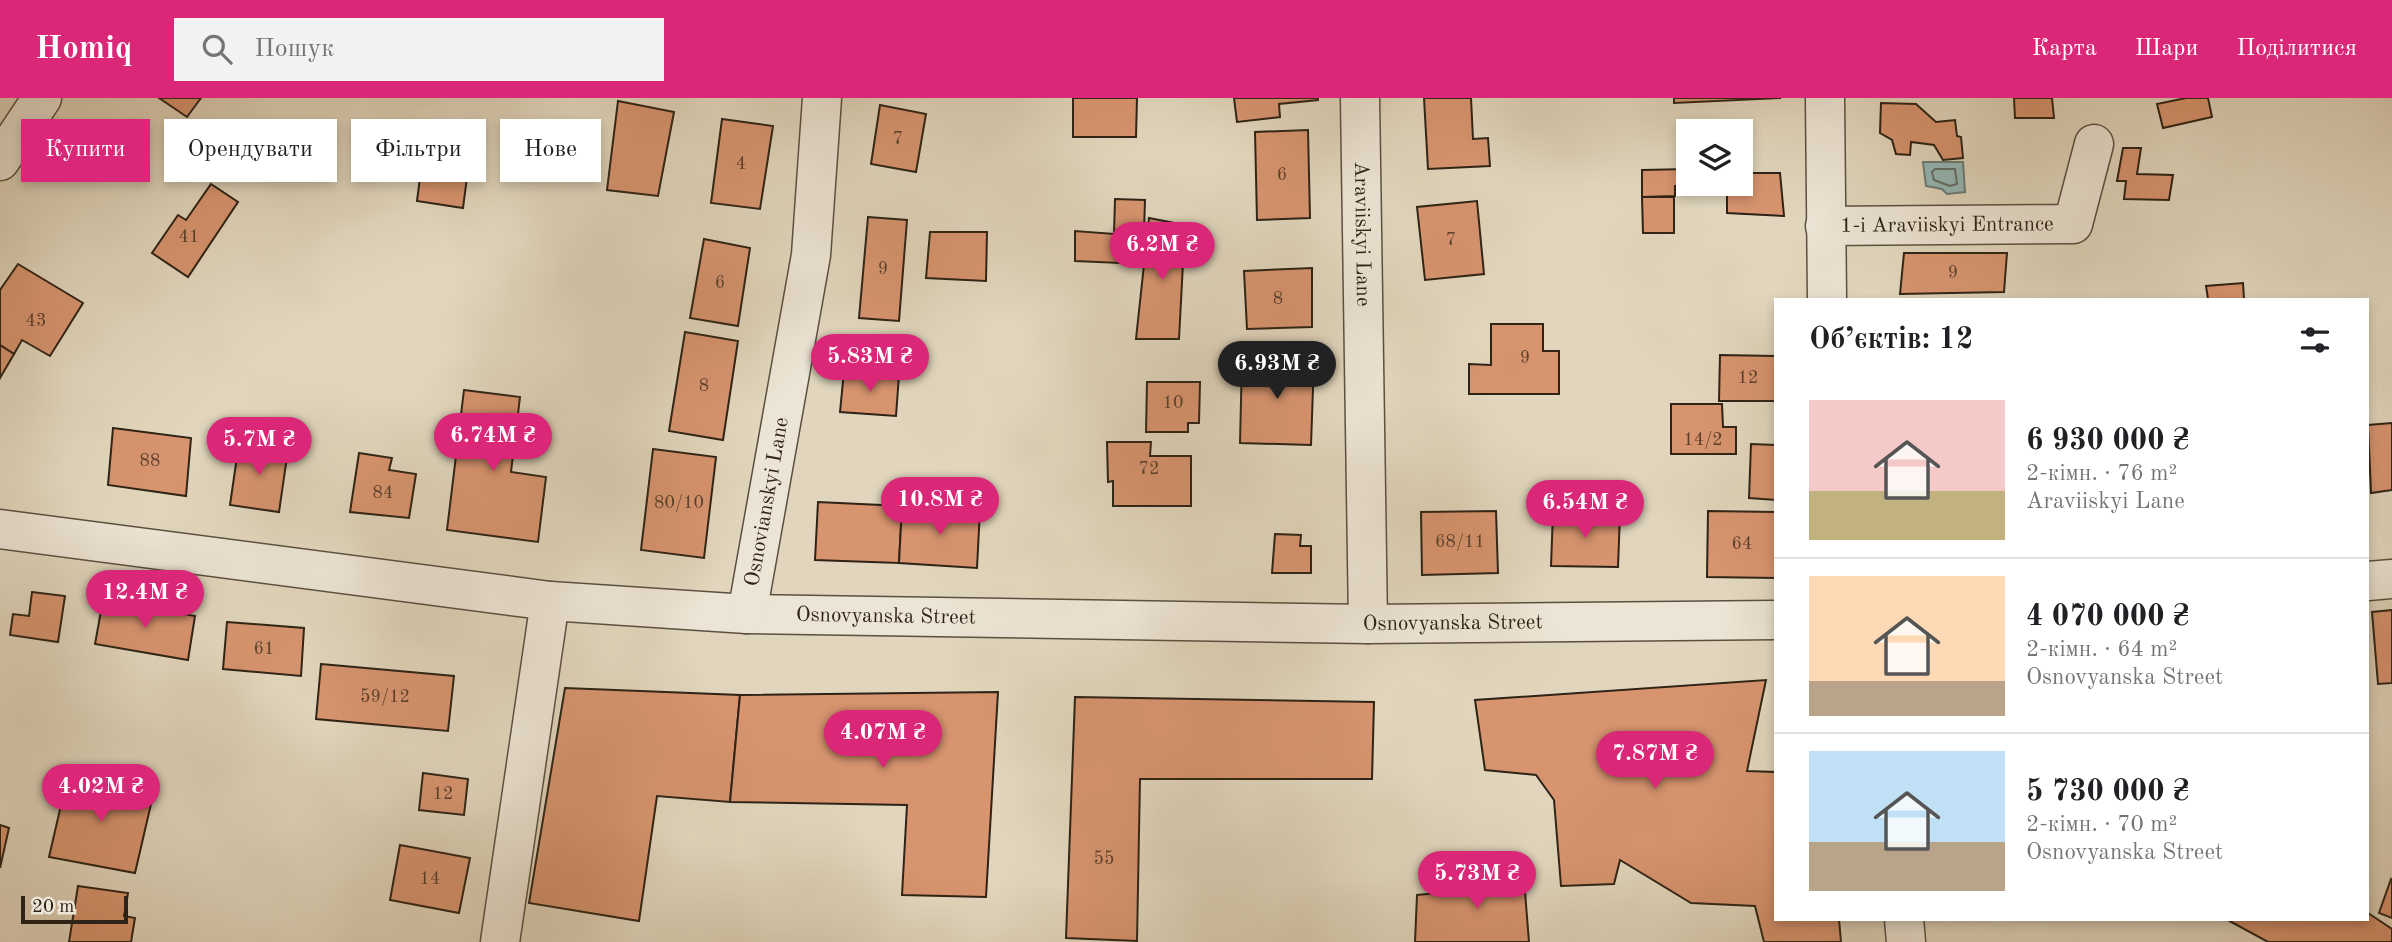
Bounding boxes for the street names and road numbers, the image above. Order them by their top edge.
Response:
street label: Araviiskyi Lane [1350,161,1374,307]
street label: 1-i Araviiskyi Entrance [1840,214,2054,236]
street label: Osnovianskyi Lane [742,416,792,588]
street label: Osnovyanska Street [796,604,976,628]
street label: Osnovyanska Street [1363,612,1543,635]

